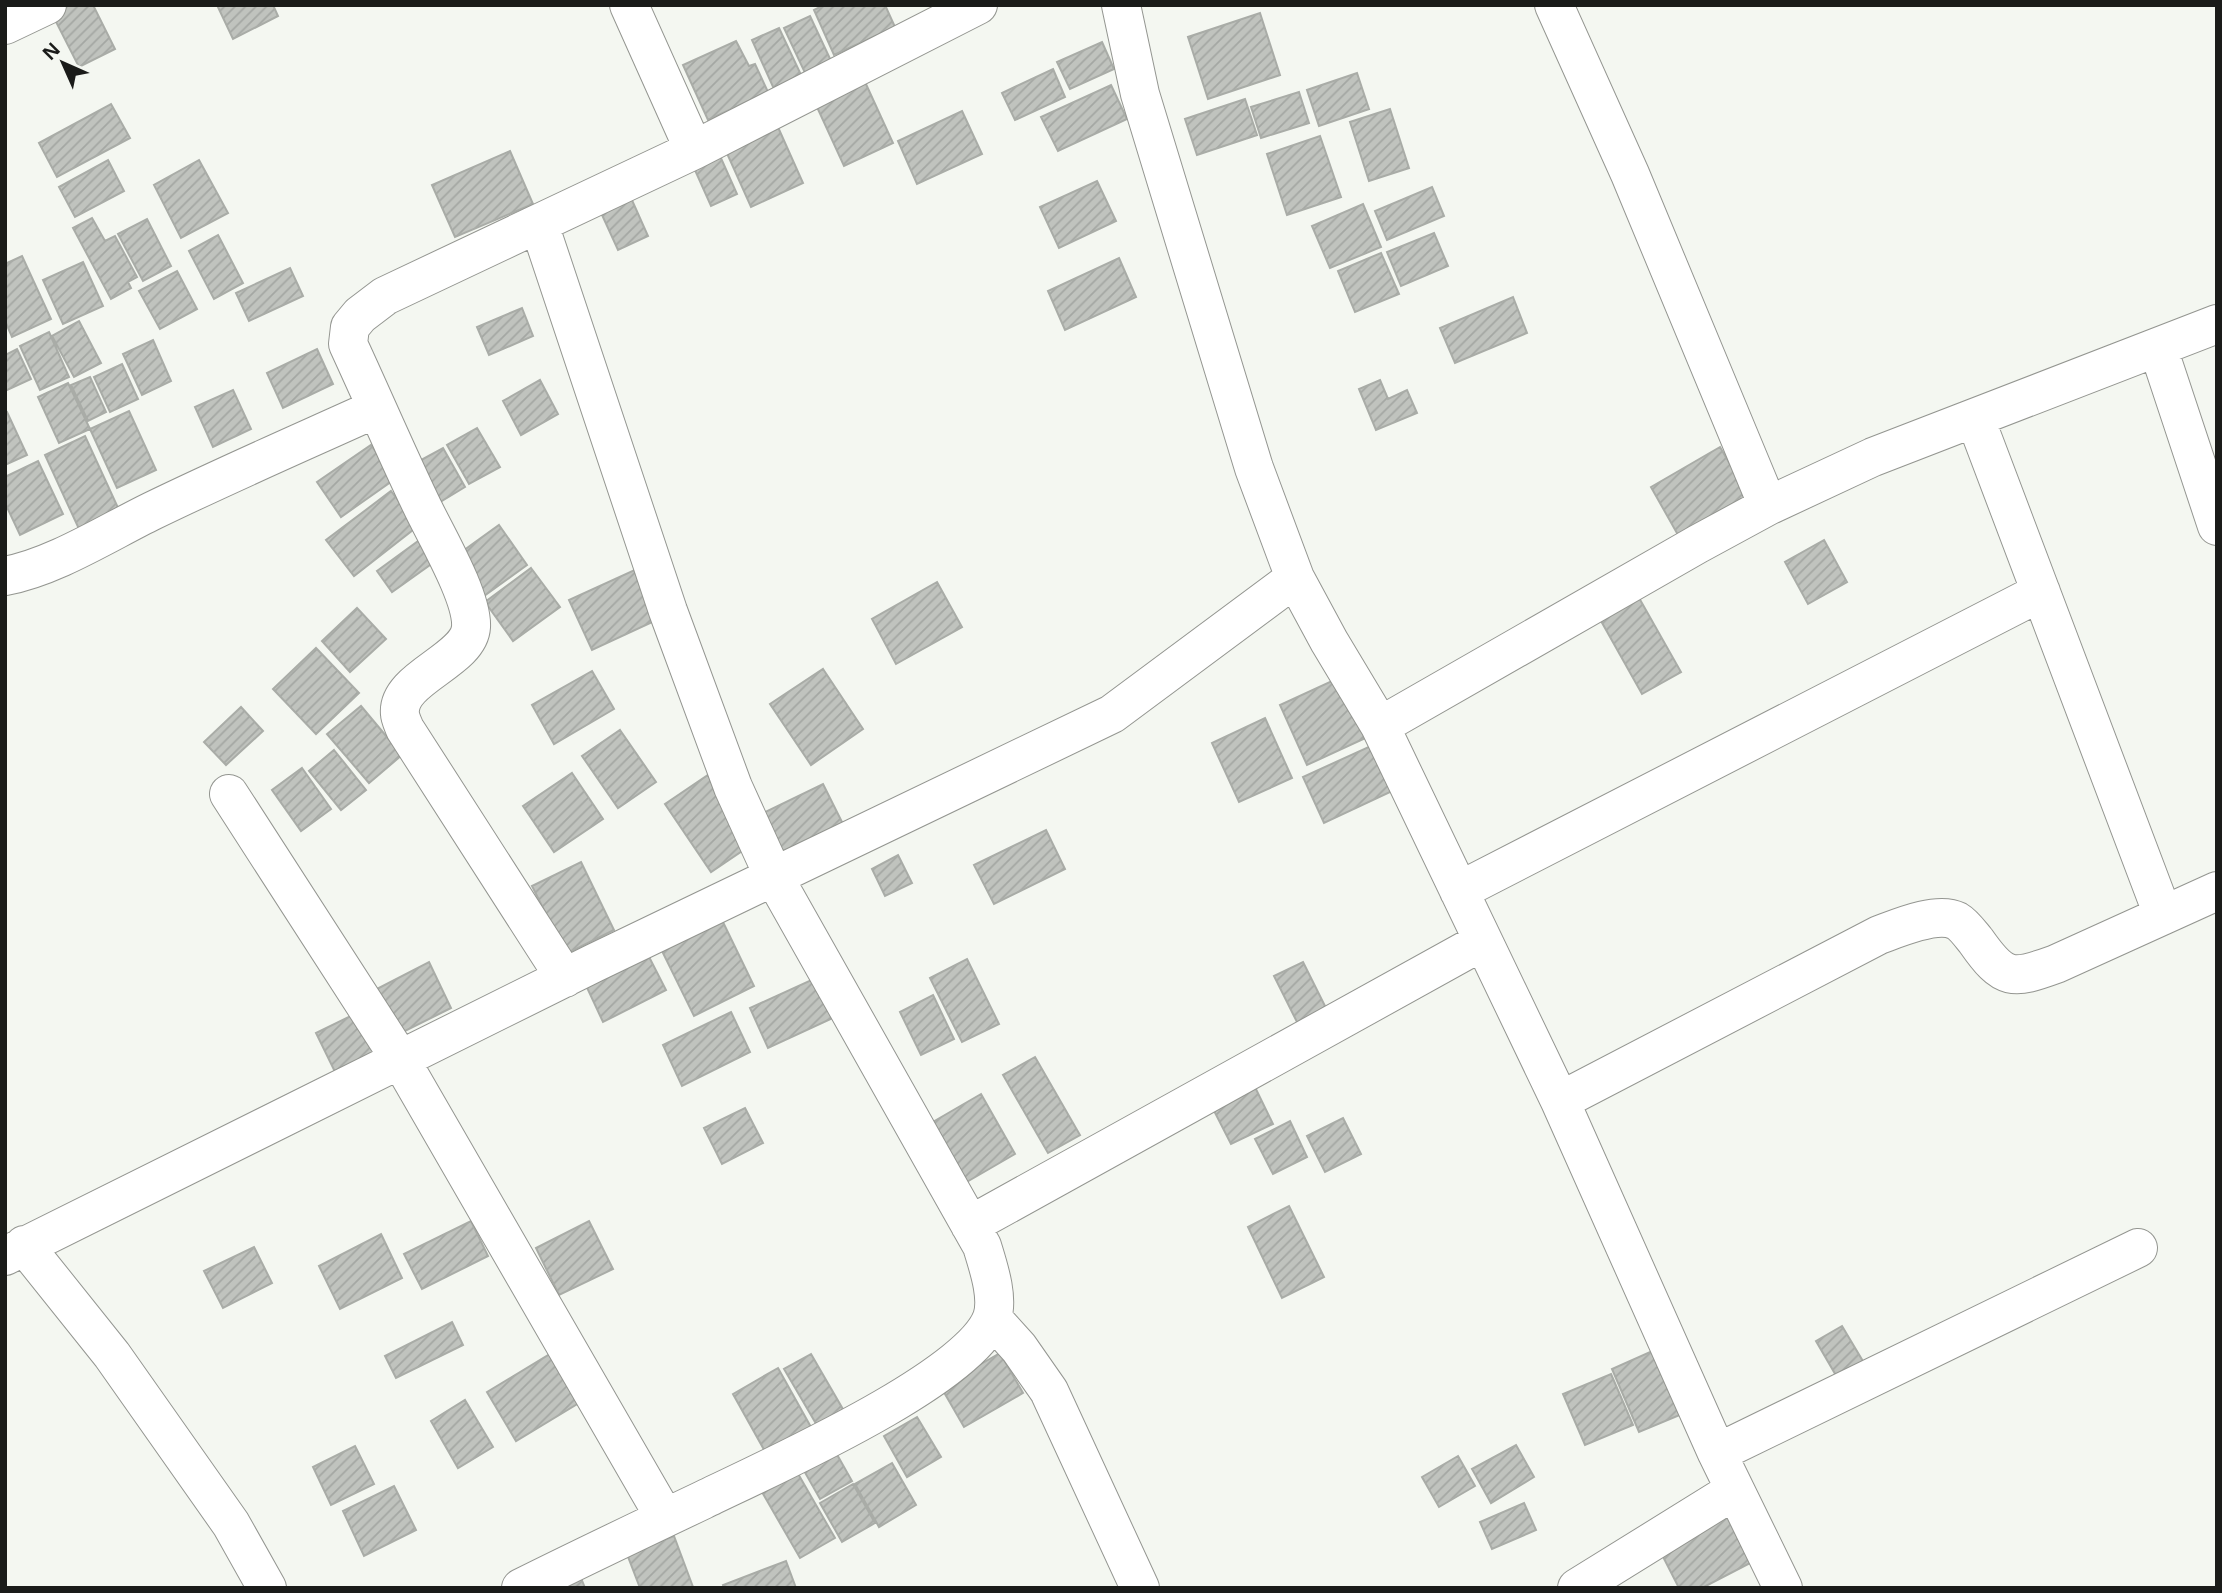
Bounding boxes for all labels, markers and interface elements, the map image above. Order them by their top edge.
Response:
north arrow [28,28,98,98]
text: N [36,36,66,66]

